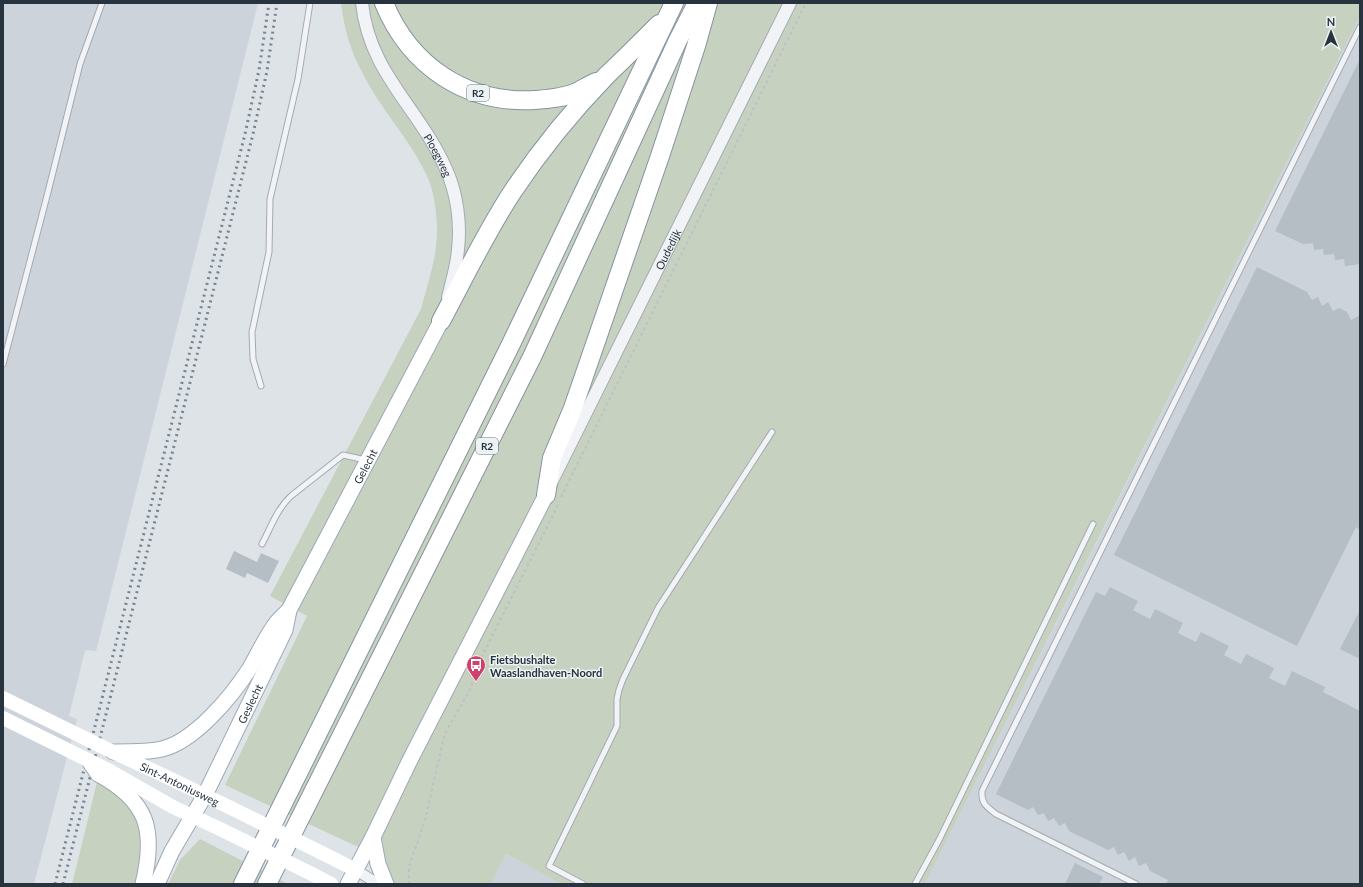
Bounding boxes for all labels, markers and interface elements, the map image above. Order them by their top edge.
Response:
north arrow [1311,12,1351,52]
text: N [1327,15,1335,28]
road number: R2 [467,85,489,101]
street label: Ploegweg [422,131,455,179]
street label: Oudedijk [652,226,683,272]
road number: R2 [476,438,498,454]
street label: Gelecht [350,446,379,486]
place label: Fietsbushalte Waaslandhaven-Noord [490,653,602,679]
bus stop icon: Fietsbushalte Waaslandhaven-Noord [465,654,487,682]
street label: Geslecht [234,682,264,725]
street label: Sint-Antoniusweg [138,759,222,808]

